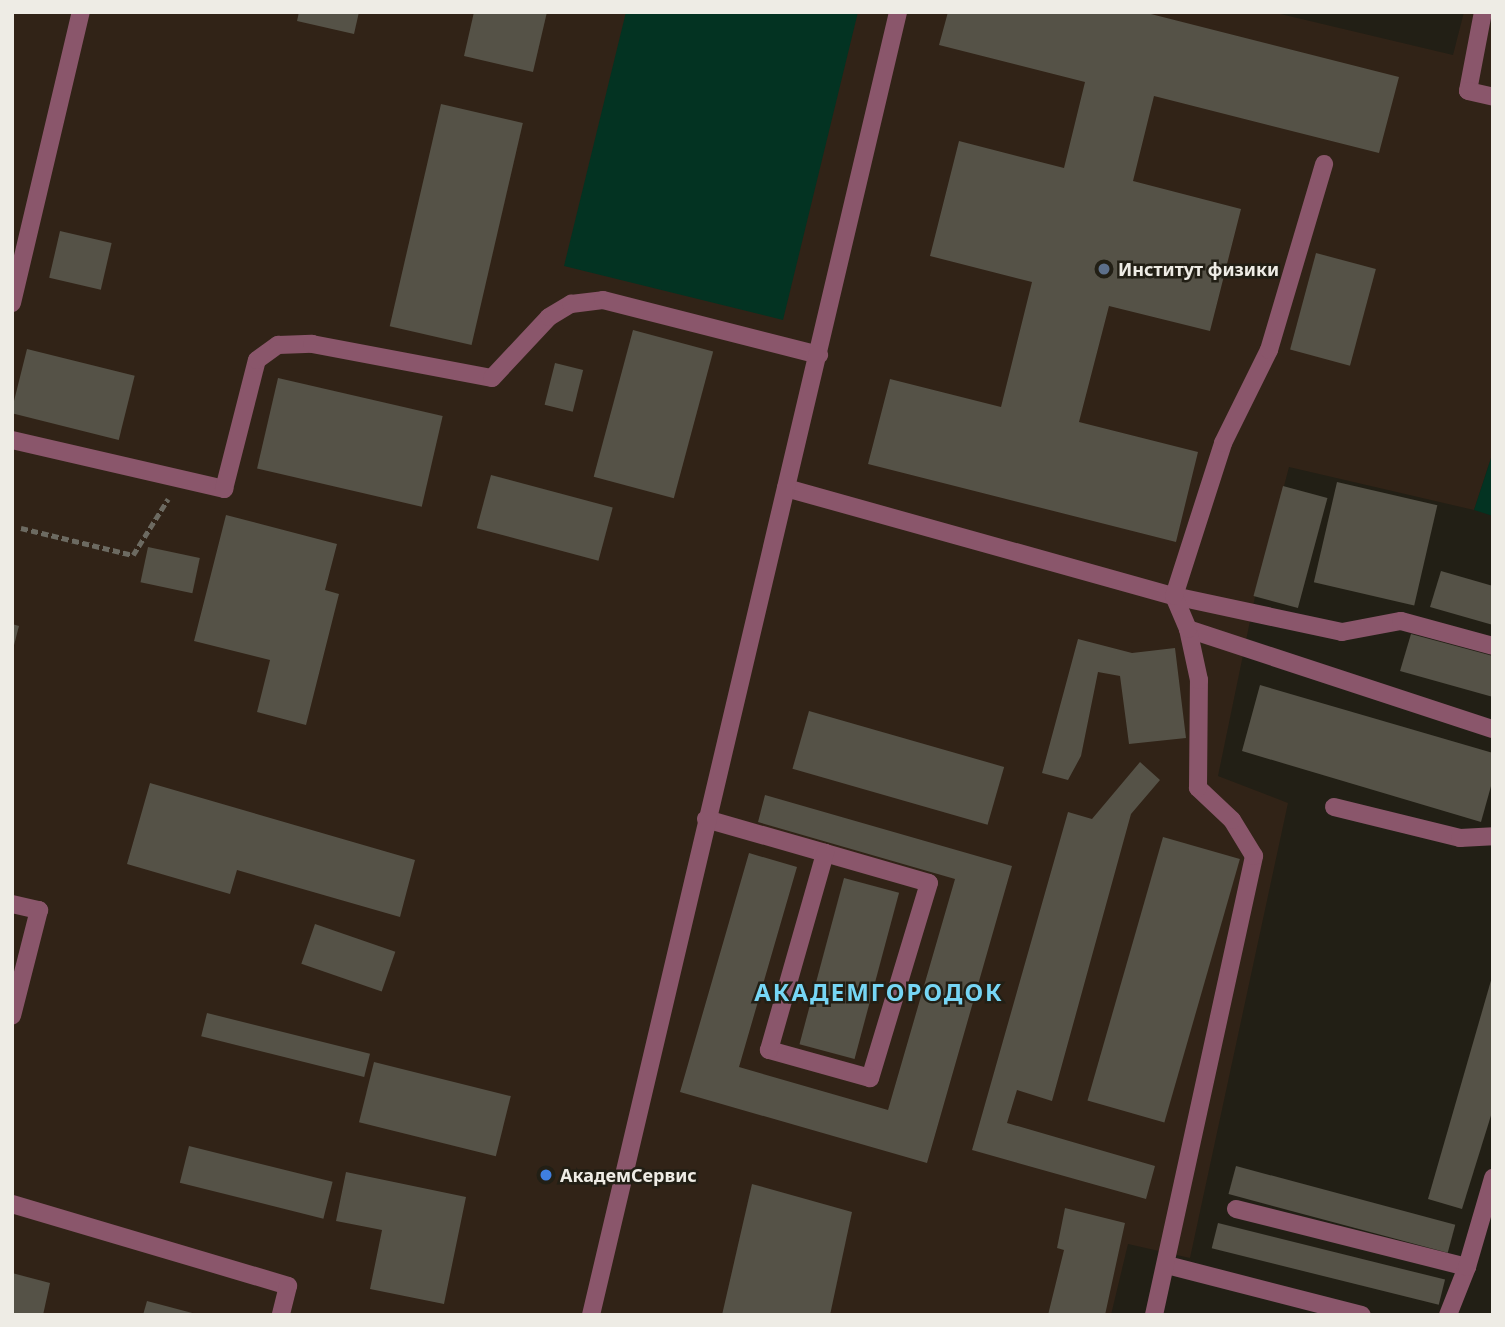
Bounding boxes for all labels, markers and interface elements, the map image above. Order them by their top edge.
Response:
place label: Институт физики [1118,258,1279,280]
marker: Институт физики [1096,261,1112,277]
district label: АКАДЕМГОРОДОК [756,978,1002,1006]
place label: АкадемСервис [560,1164,697,1186]
marker: АкадемСервис [538,1167,554,1183]

